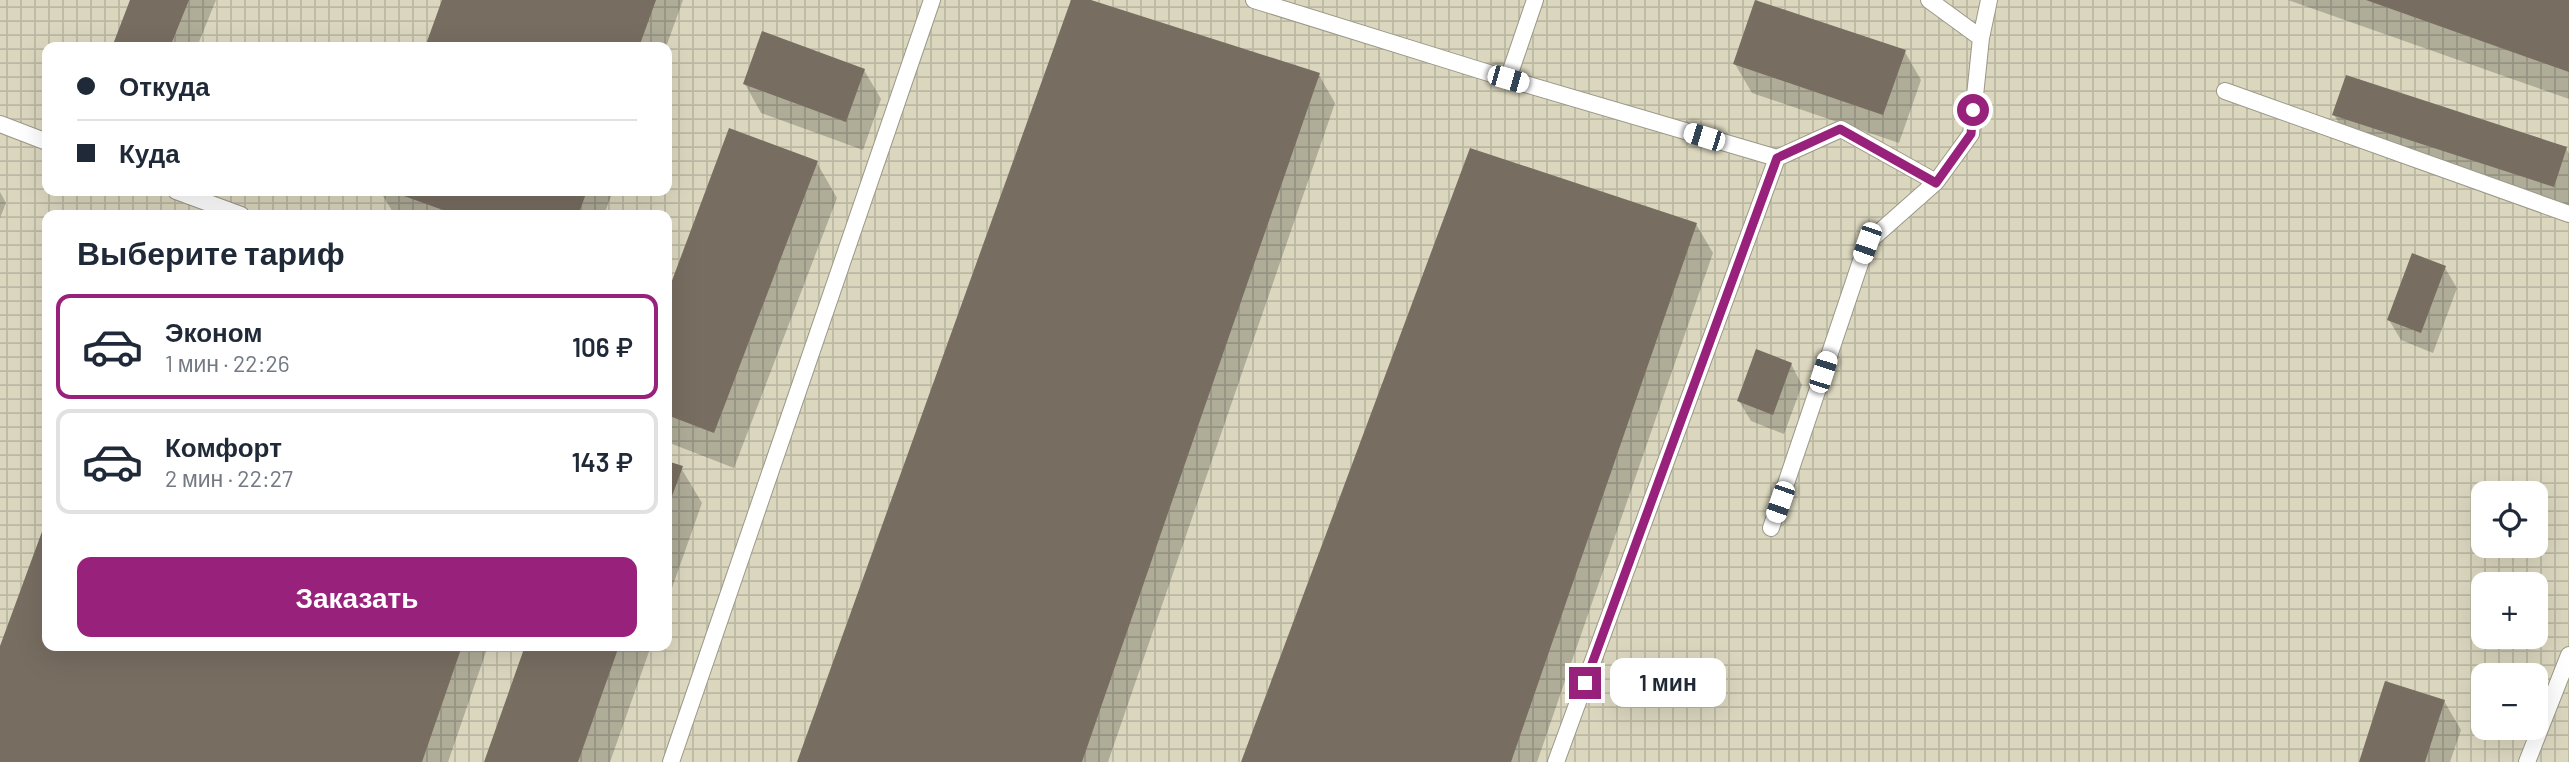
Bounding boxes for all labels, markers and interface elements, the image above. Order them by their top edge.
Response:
car [1485,63,1532,95]
text: Откуда [119,70,210,101]
route start [1957,94,1989,126]
car [1681,121,1728,153]
text: Куда [119,137,180,168]
car [1851,220,1884,266]
text: Выберите тариф [77,233,345,271]
icon: car [81,315,144,378]
text: Эконом [165,316,263,347]
text: 106 ₽ [572,331,633,362]
text: 1 мин · 22:26 [165,349,290,377]
car [1807,349,1840,395]
icon: car [81,430,144,493]
text: Комфорт [165,431,282,462]
text: 143 ₽ [571,446,633,477]
text: 2 мин · 22:27 [165,464,293,492]
car [1764,479,1797,525]
map controls [2471,481,2548,740]
button: locate [2471,481,2548,558]
button: Заказать [77,557,637,637]
button: + [2471,572,2548,649]
callout: 1 мин [1610,658,1725,708]
button: − [2471,663,2548,740]
route end [1569,667,1601,699]
text: 1 мин [1639,668,1697,696]

